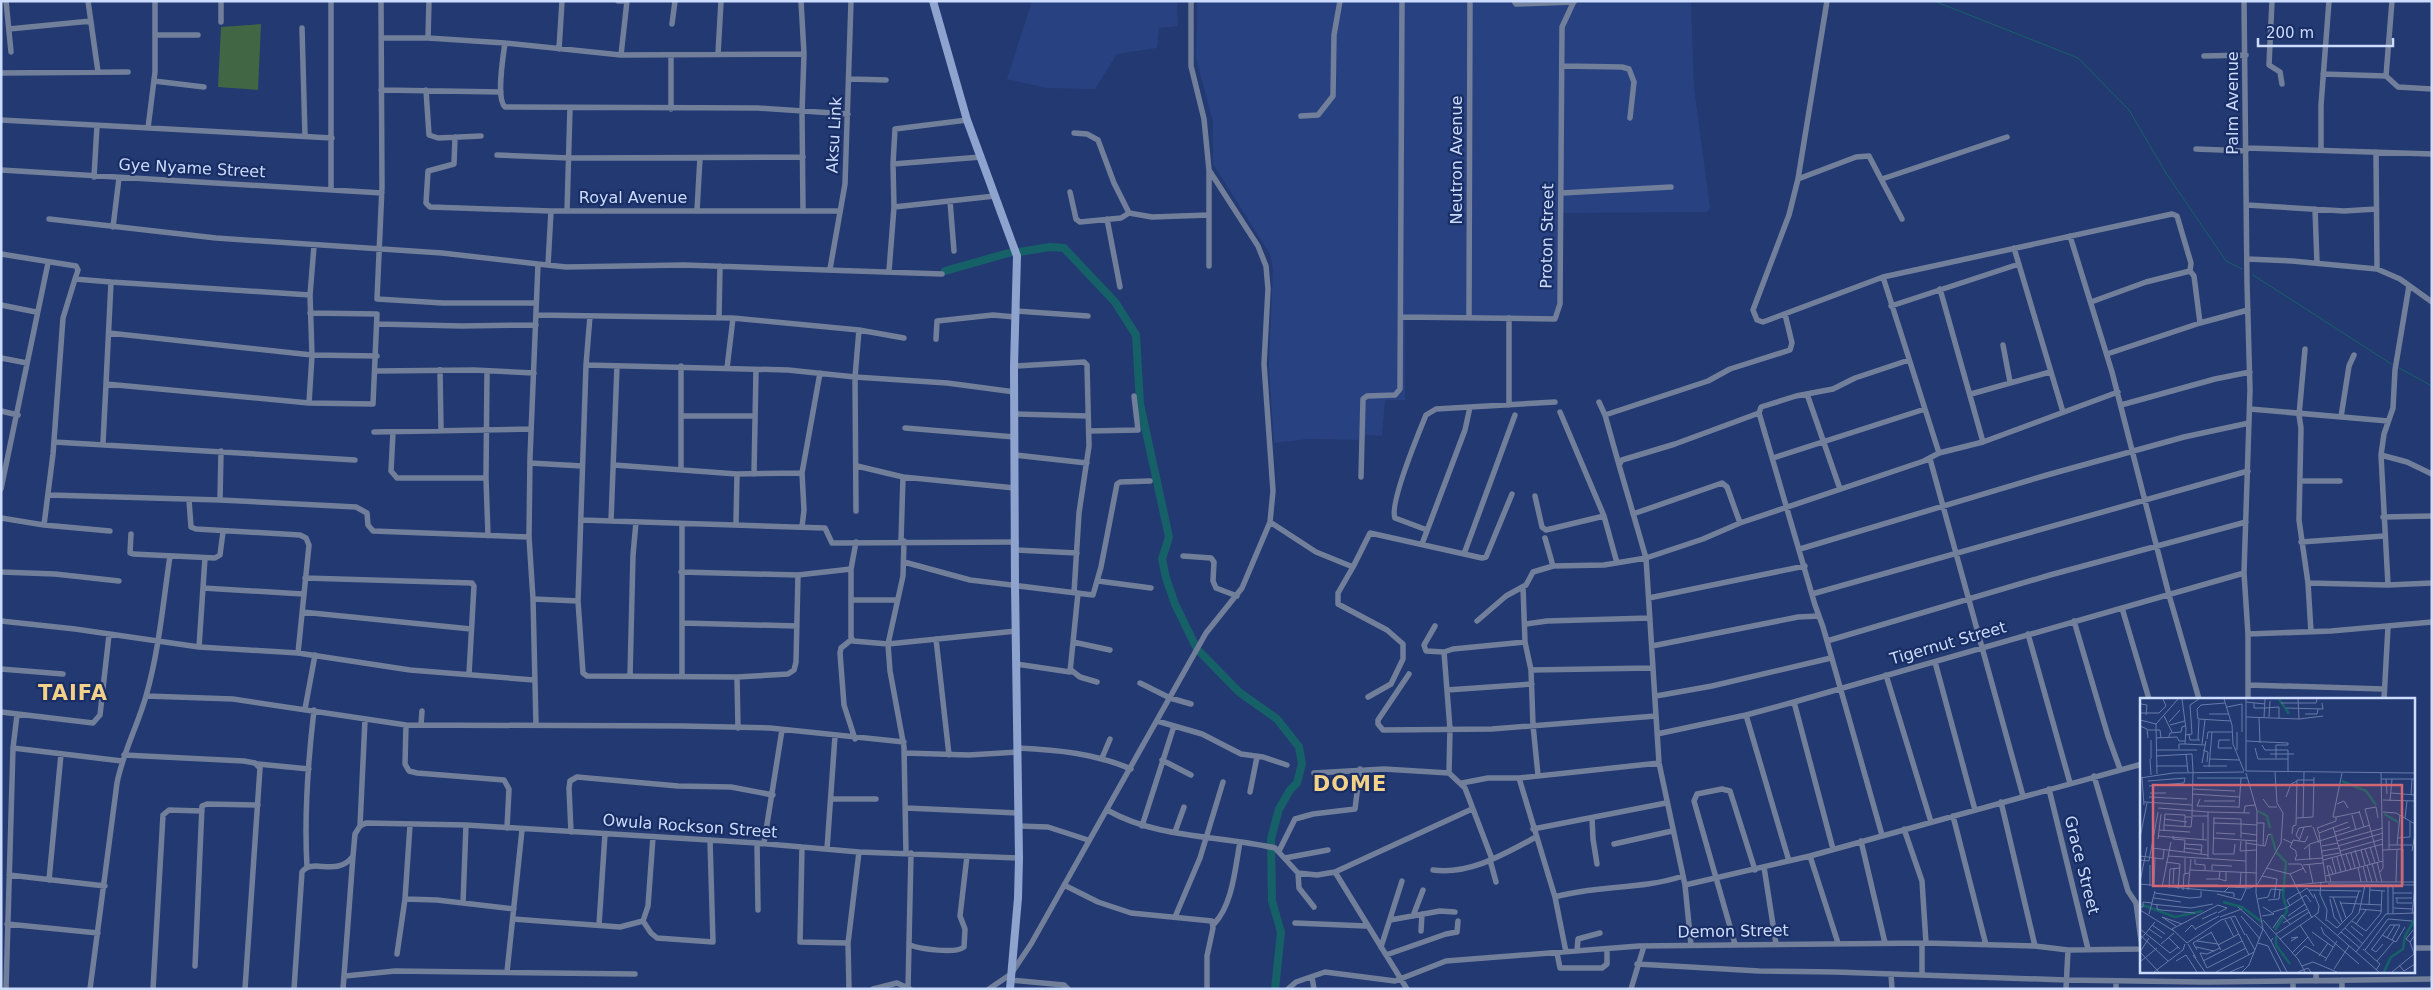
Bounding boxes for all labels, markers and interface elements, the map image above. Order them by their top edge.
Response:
scale bar [2258,15,2393,47]
text: 200 m [2266,24,2314,42]
street label: Palm Avenue [2223,51,2242,155]
street label: Aksu Link [823,96,846,174]
street label: Neutron Avenue [1447,96,1466,224]
street label: Gye Nyame Street [118,155,266,181]
street label: Proton Street [1537,183,1557,289]
street label: Royal Avenue [579,188,687,207]
street label: Tigernut Street [1887,617,2008,669]
district label: TAIFA [38,681,108,705]
inset map [2140,698,2416,972]
district label: DOME [1313,772,1387,796]
street label: Owula Rockson Street [602,810,778,842]
street label: Grace Street [2061,814,2103,916]
street label: Demon Street [1677,921,1789,941]

